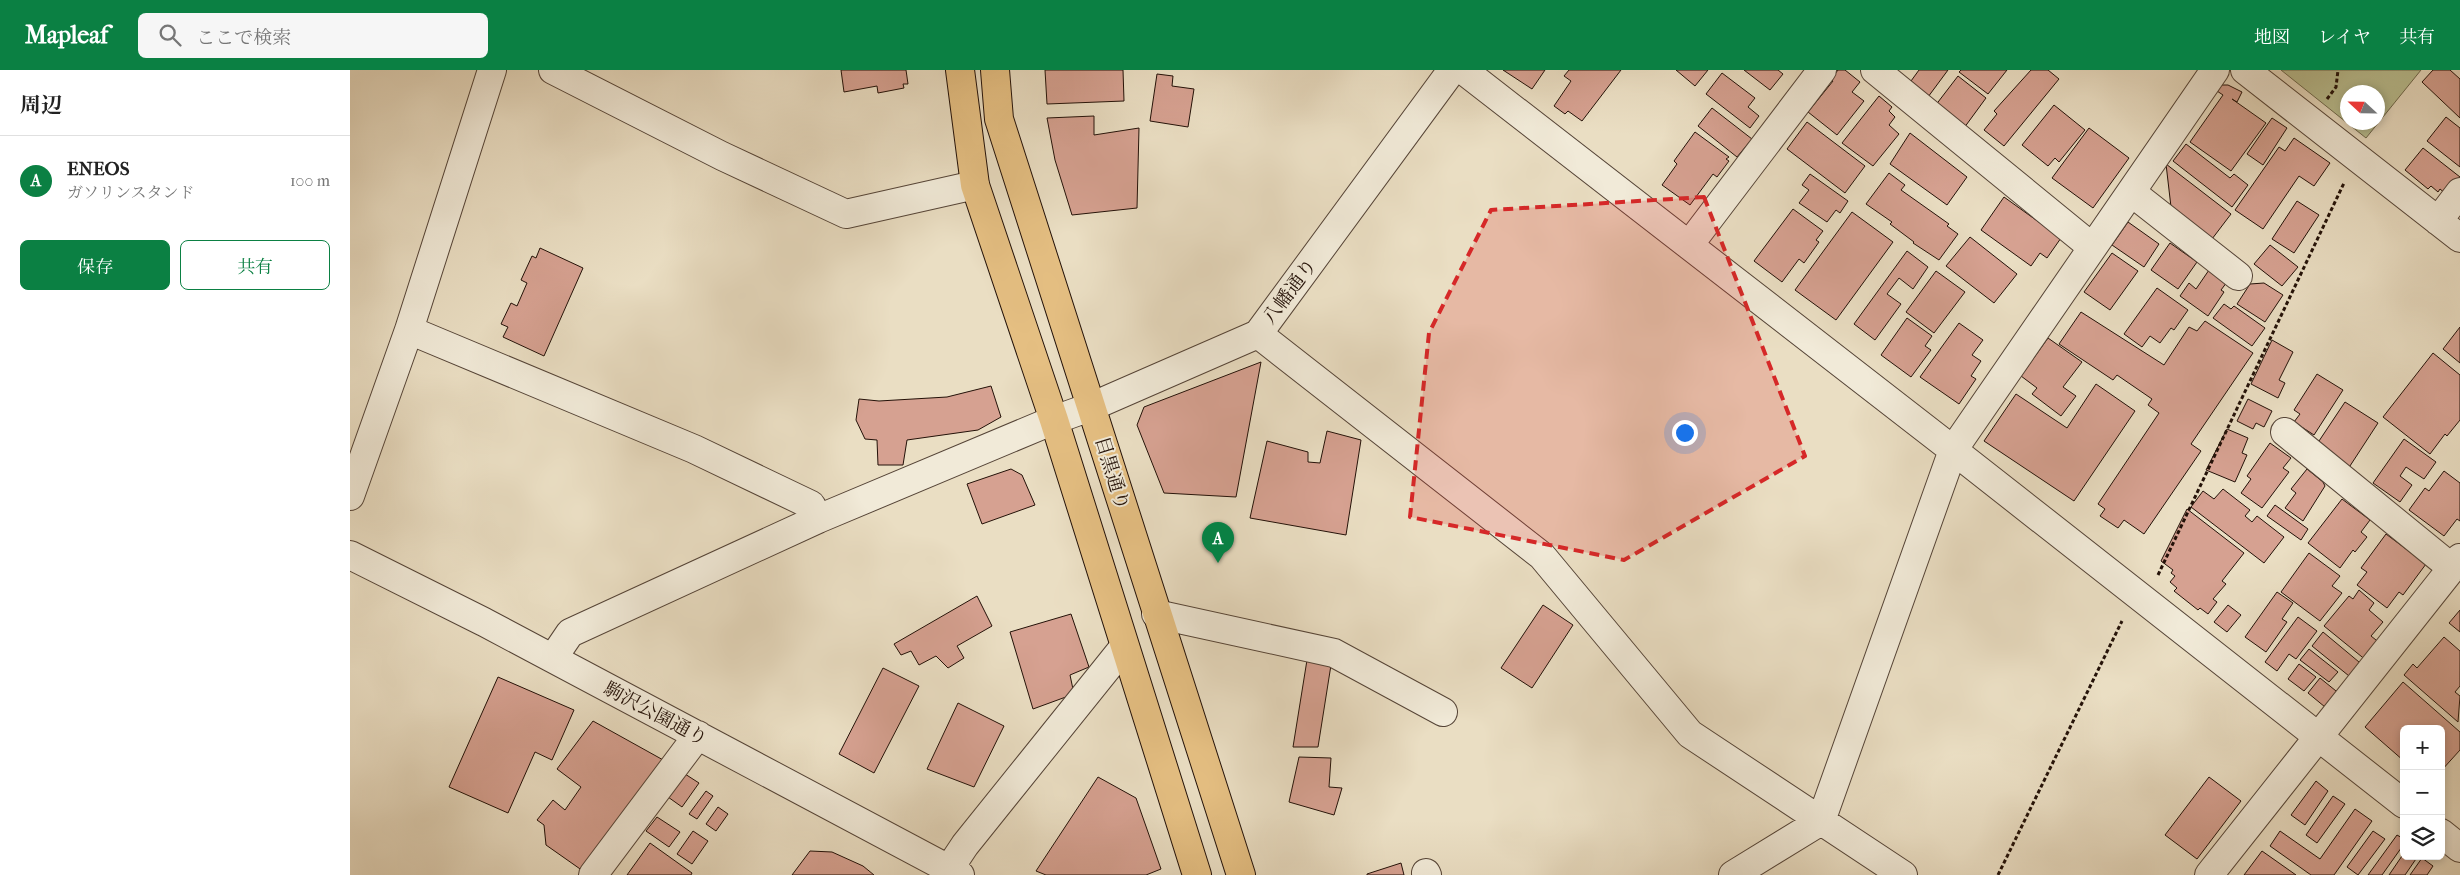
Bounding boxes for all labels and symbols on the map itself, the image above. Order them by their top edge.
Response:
north arrow [2340,85,2385,130]
street label: 八幡通り [1258,255,1321,329]
your location [1672,420,1698,446]
street label: 目黒通り [1090,434,1134,513]
pin: A [1202,522,1234,563]
street label: 駒沢公園通り [600,677,711,750]

